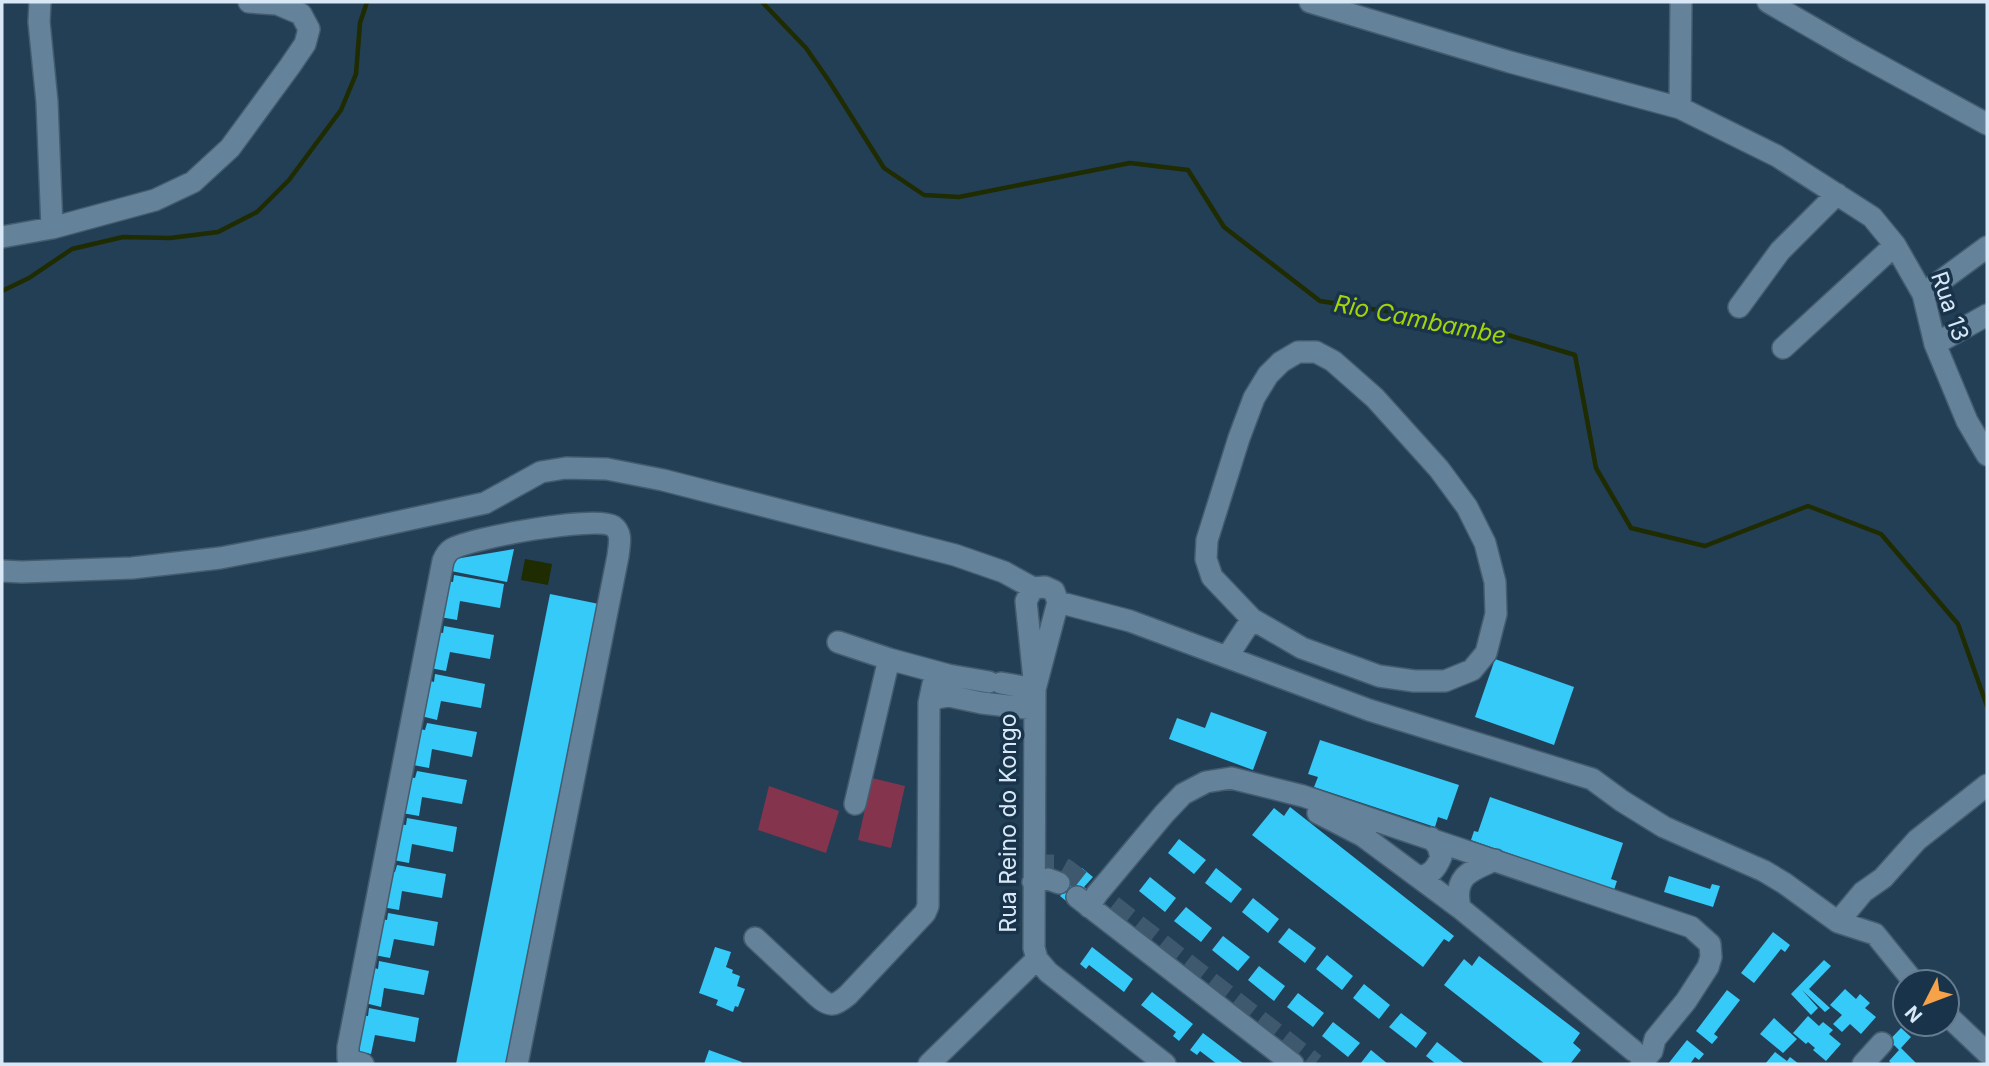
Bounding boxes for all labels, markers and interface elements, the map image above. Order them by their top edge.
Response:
street label: Rua 13 [1925,268,1975,344]
water label: Rio Cambambe [1332,289,1509,350]
street label: Rua Reino do Kongo [994,713,1022,933]
north arrow [1891,968,1961,1038]
text: N [1900,1001,1927,1027]

